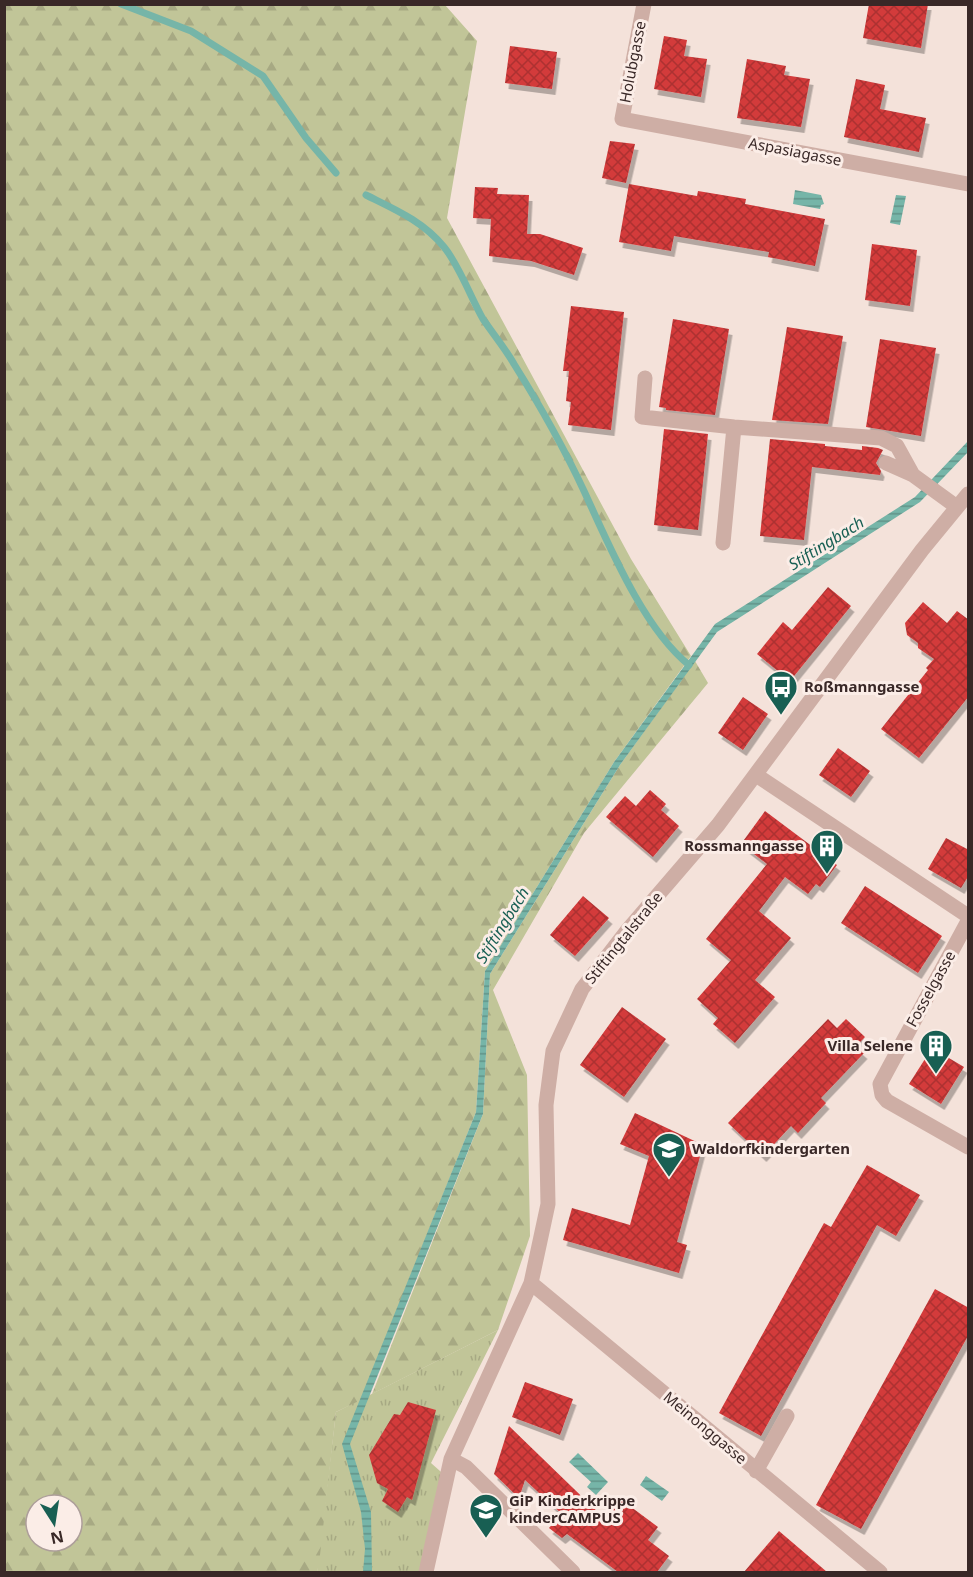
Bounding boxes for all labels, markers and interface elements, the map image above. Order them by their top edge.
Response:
street label: Holubgasse [614,19,650,104]
street label: Aspasiagasse [747,132,843,170]
water label: Stiftingbach [784,511,868,575]
bus stop icon: Roßmanngasse [763,669,799,716]
place label: Roßmanngasse [804,676,919,696]
building icon: Rossmanngasse [809,828,845,875]
place label: Rossmanngasse [684,835,804,855]
water label: Stiftingbach [470,883,534,967]
street label: Stiftingtalstraße [580,887,667,988]
street label: Fosselgasse [901,947,959,1030]
building icon: Villa Selene [918,1028,954,1075]
place label: Villa Selene [828,1035,913,1055]
school or university icon: Waldorfkindergarten [651,1131,687,1178]
place label: Waldorfkindergarten [692,1138,850,1158]
street label: Meinonggasse [660,1386,752,1468]
place label: GiP Kinderkrippe kinderCAMPUS [509,1490,635,1527]
school or university icon: GiP Kinderkrippe kinderCAMPUS [468,1492,504,1539]
north arrow [24,1493,84,1553]
text: N [48,1526,66,1550]

